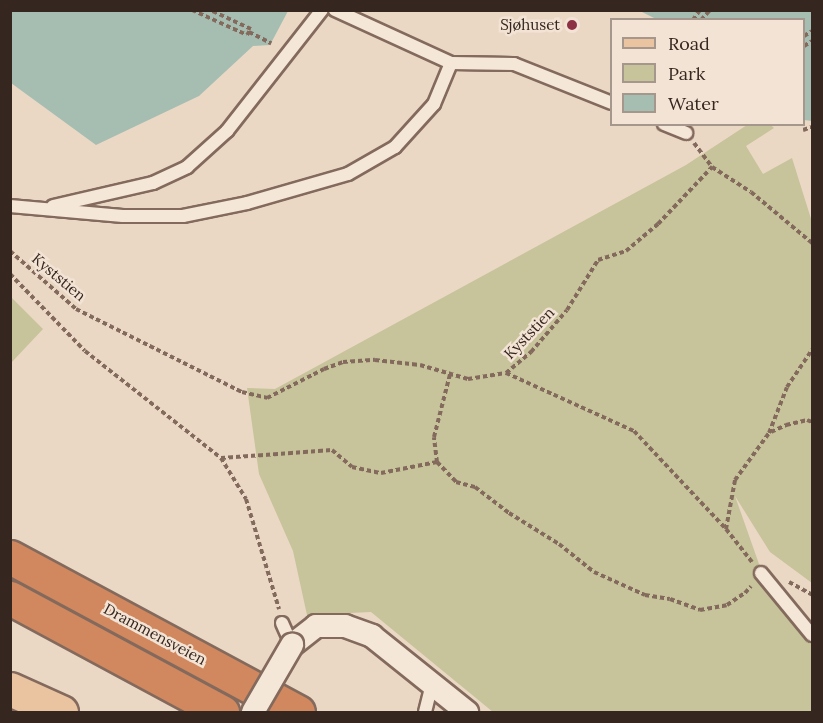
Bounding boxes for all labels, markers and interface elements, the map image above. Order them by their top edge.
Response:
place label: Sjøhuset [500,16,560,34]
marker: Sjøhuset [565,18,579,32]
legend [610,18,805,126]
text: Road [668,32,710,55]
text: Park [668,62,705,85]
text: Water [668,92,719,115]
street label: Kyststien [28,249,90,305]
street label: Kyststien [500,303,558,363]
street label: Drammensveien [101,599,209,669]

